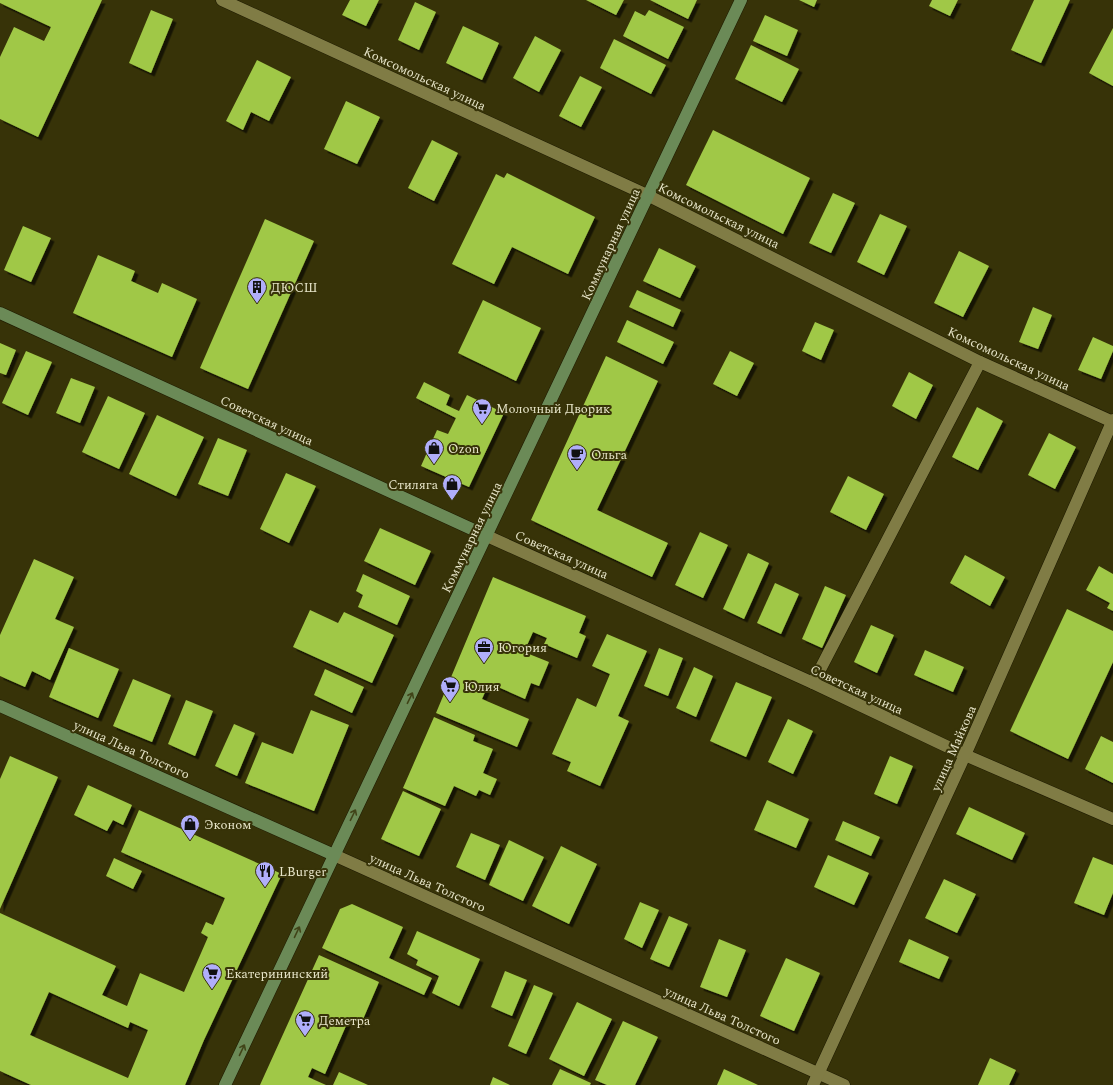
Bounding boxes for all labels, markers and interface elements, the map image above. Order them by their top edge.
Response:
street label: Комсомольская улица [360,42,490,116]
street label: Комсомольская улица [654,178,783,254]
street label: Коммунарная улица [576,185,646,304]
building icon: ДЮСШ [246,276,268,304]
place label: ДЮСШ [271,278,318,298]
street label: Комсомольская улица [944,322,1074,396]
street label: Советская улица [217,391,317,451]
supermarket icon: Молочный Дворик [471,397,493,425]
place label: Молочный Дворик [496,399,610,419]
shop icon: Ozon [423,437,445,465]
place label: Ozon [448,439,480,459]
cafe icon: Ольга [566,443,588,471]
place label: Ольга [591,445,628,465]
shop icon: Стиляга [441,473,463,501]
place label: Стиляга [388,475,439,495]
street label: Коммунарная улица [436,478,508,596]
street label: Советская улица [512,525,612,585]
office icon: Югория [473,636,495,664]
place label: Югория [498,638,547,658]
street label: Советская улица [807,660,907,720]
supermarket icon: Юлия [439,675,461,703]
place label: Юлия [464,677,500,697]
one-way arrow [407,692,414,704]
street label: улица Майкова [926,702,982,796]
street label: улица Льва Толстого [69,715,193,785]
one-way arrow [350,809,357,821]
shop icon: Эконом [179,813,201,841]
place label: Эконом [204,815,251,835]
street label: улица Льва Толстого [365,848,489,918]
restaurant icon: LBurger [254,860,276,888]
place label: LBurger [279,862,327,882]
one-way arrow [294,927,301,939]
supermarket icon: Екатерининский [201,962,223,990]
place label: Екатерининский [226,964,328,984]
street label: улица Льва Толстого [660,981,784,1051]
supermarket icon: Деметра [294,1009,316,1037]
place label: Деметра [319,1011,371,1031]
one-way arrow [239,1044,246,1056]

